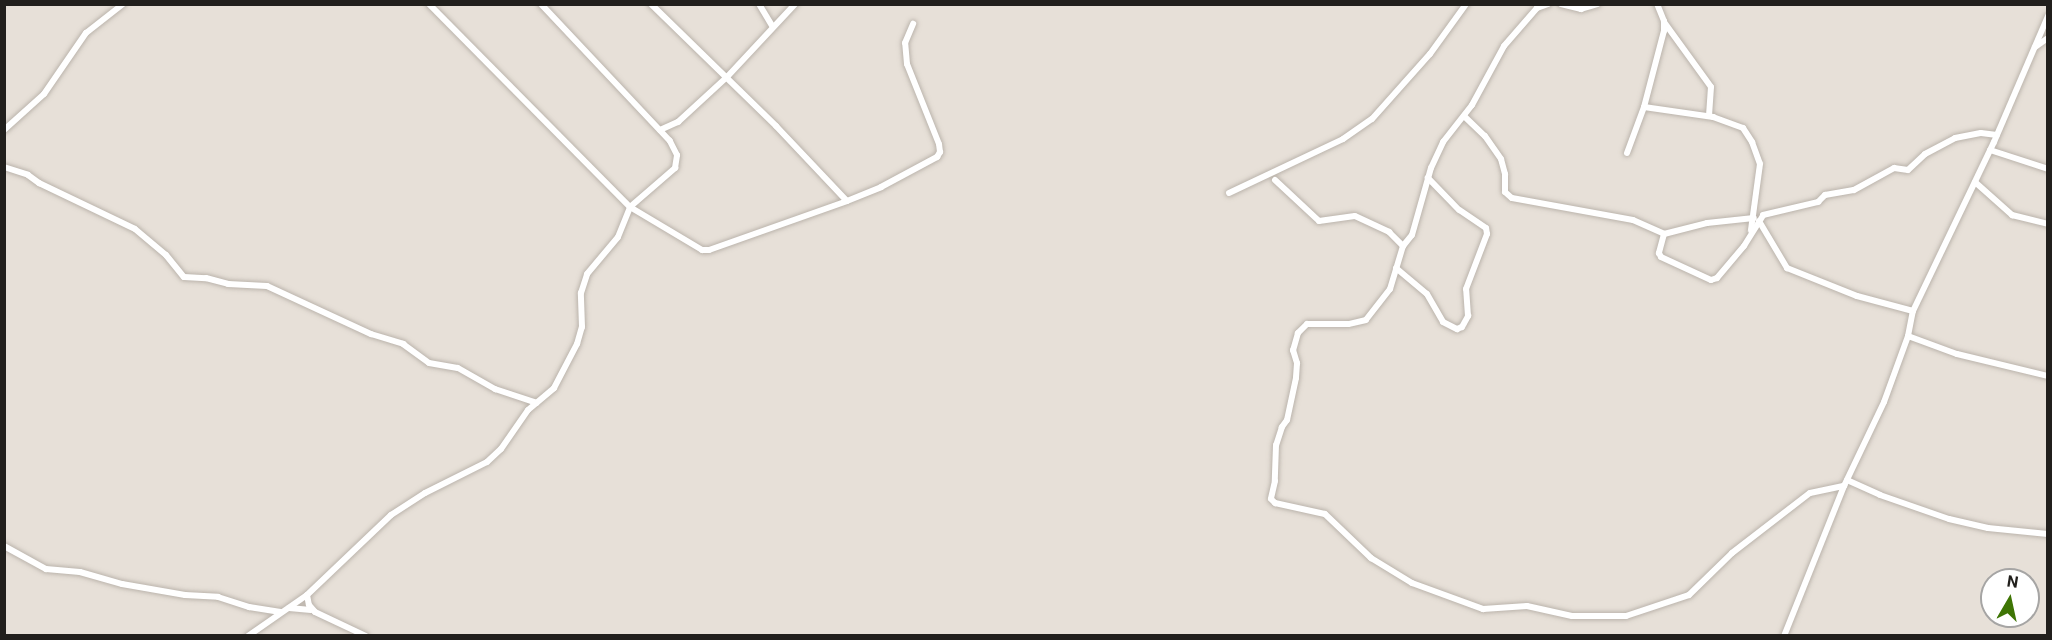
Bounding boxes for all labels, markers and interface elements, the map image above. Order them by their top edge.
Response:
north arrow [1980,568,2040,628]
text: N [2006,571,2020,592]

